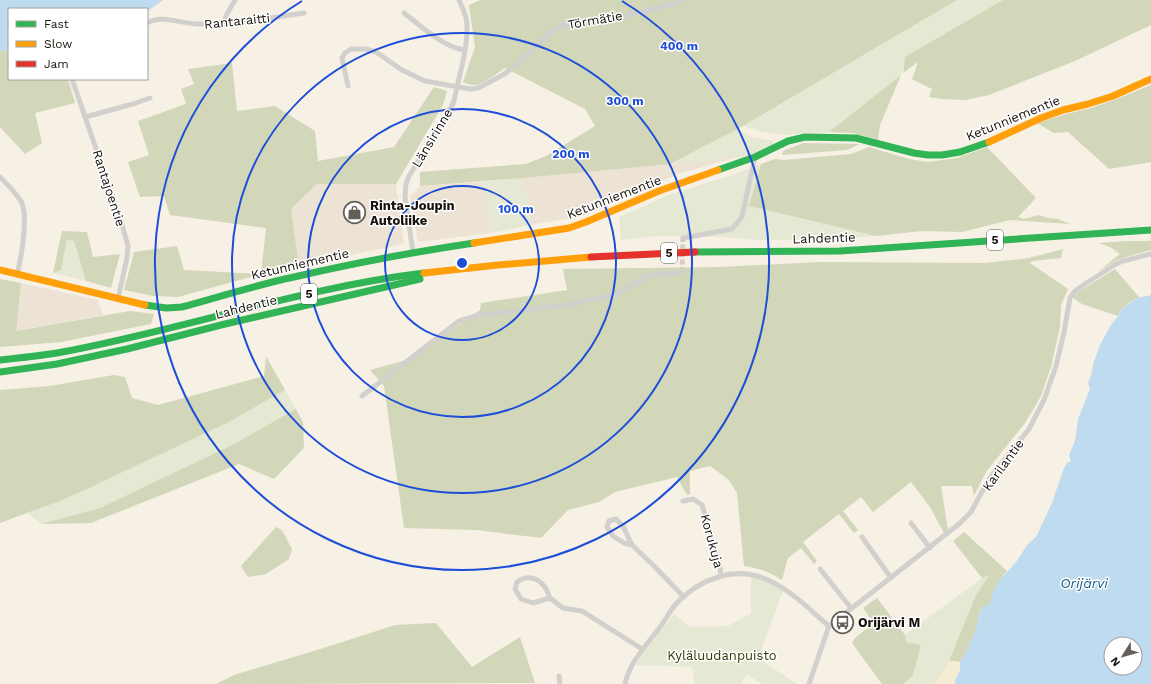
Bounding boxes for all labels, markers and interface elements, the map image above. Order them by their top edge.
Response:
legend [8,8,148,80]
street label: Törmätie [566,8,624,32]
street label: Rantaraitti [203,10,271,32]
text: Fast [44,17,69,31]
text: Slow [44,37,72,51]
text: 400 m [660,39,698,53]
text: Jam [44,57,69,71]
street label: Ketunniementie [964,92,1062,144]
text: 300 m [606,94,644,108]
street label: Länsirinne [409,106,455,170]
text: 200 m [552,147,590,161]
street label: Rantajoentie [90,148,128,228]
street label: Ketunniementie [565,172,663,222]
place label: Rinta-Joupin Autoliike [370,198,455,228]
shop icon: Rinta-Joupin Autoliike [342,199,368,225]
text: 100 m [498,202,534,216]
street label: Lahdentie [792,229,856,247]
road number: 5 [987,230,1003,250]
road number: 5 [661,243,677,263]
street label: Ketunniementie [250,245,350,283]
centre of rings [455,256,469,270]
road number: 5 [301,284,317,304]
street label: Lahdentie [214,292,278,322]
street label: Karilantie [979,436,1027,494]
street label: Korukuja [698,512,727,570]
water label: Orijärvi [1060,575,1108,591]
bus stop icon: Orijärvi M [829,609,855,635]
place label: Orijärvi M [858,615,920,630]
north arrow [1103,636,1143,676]
park label: Kyläluudanpuisto [667,648,777,663]
text: N [1108,655,1123,669]

